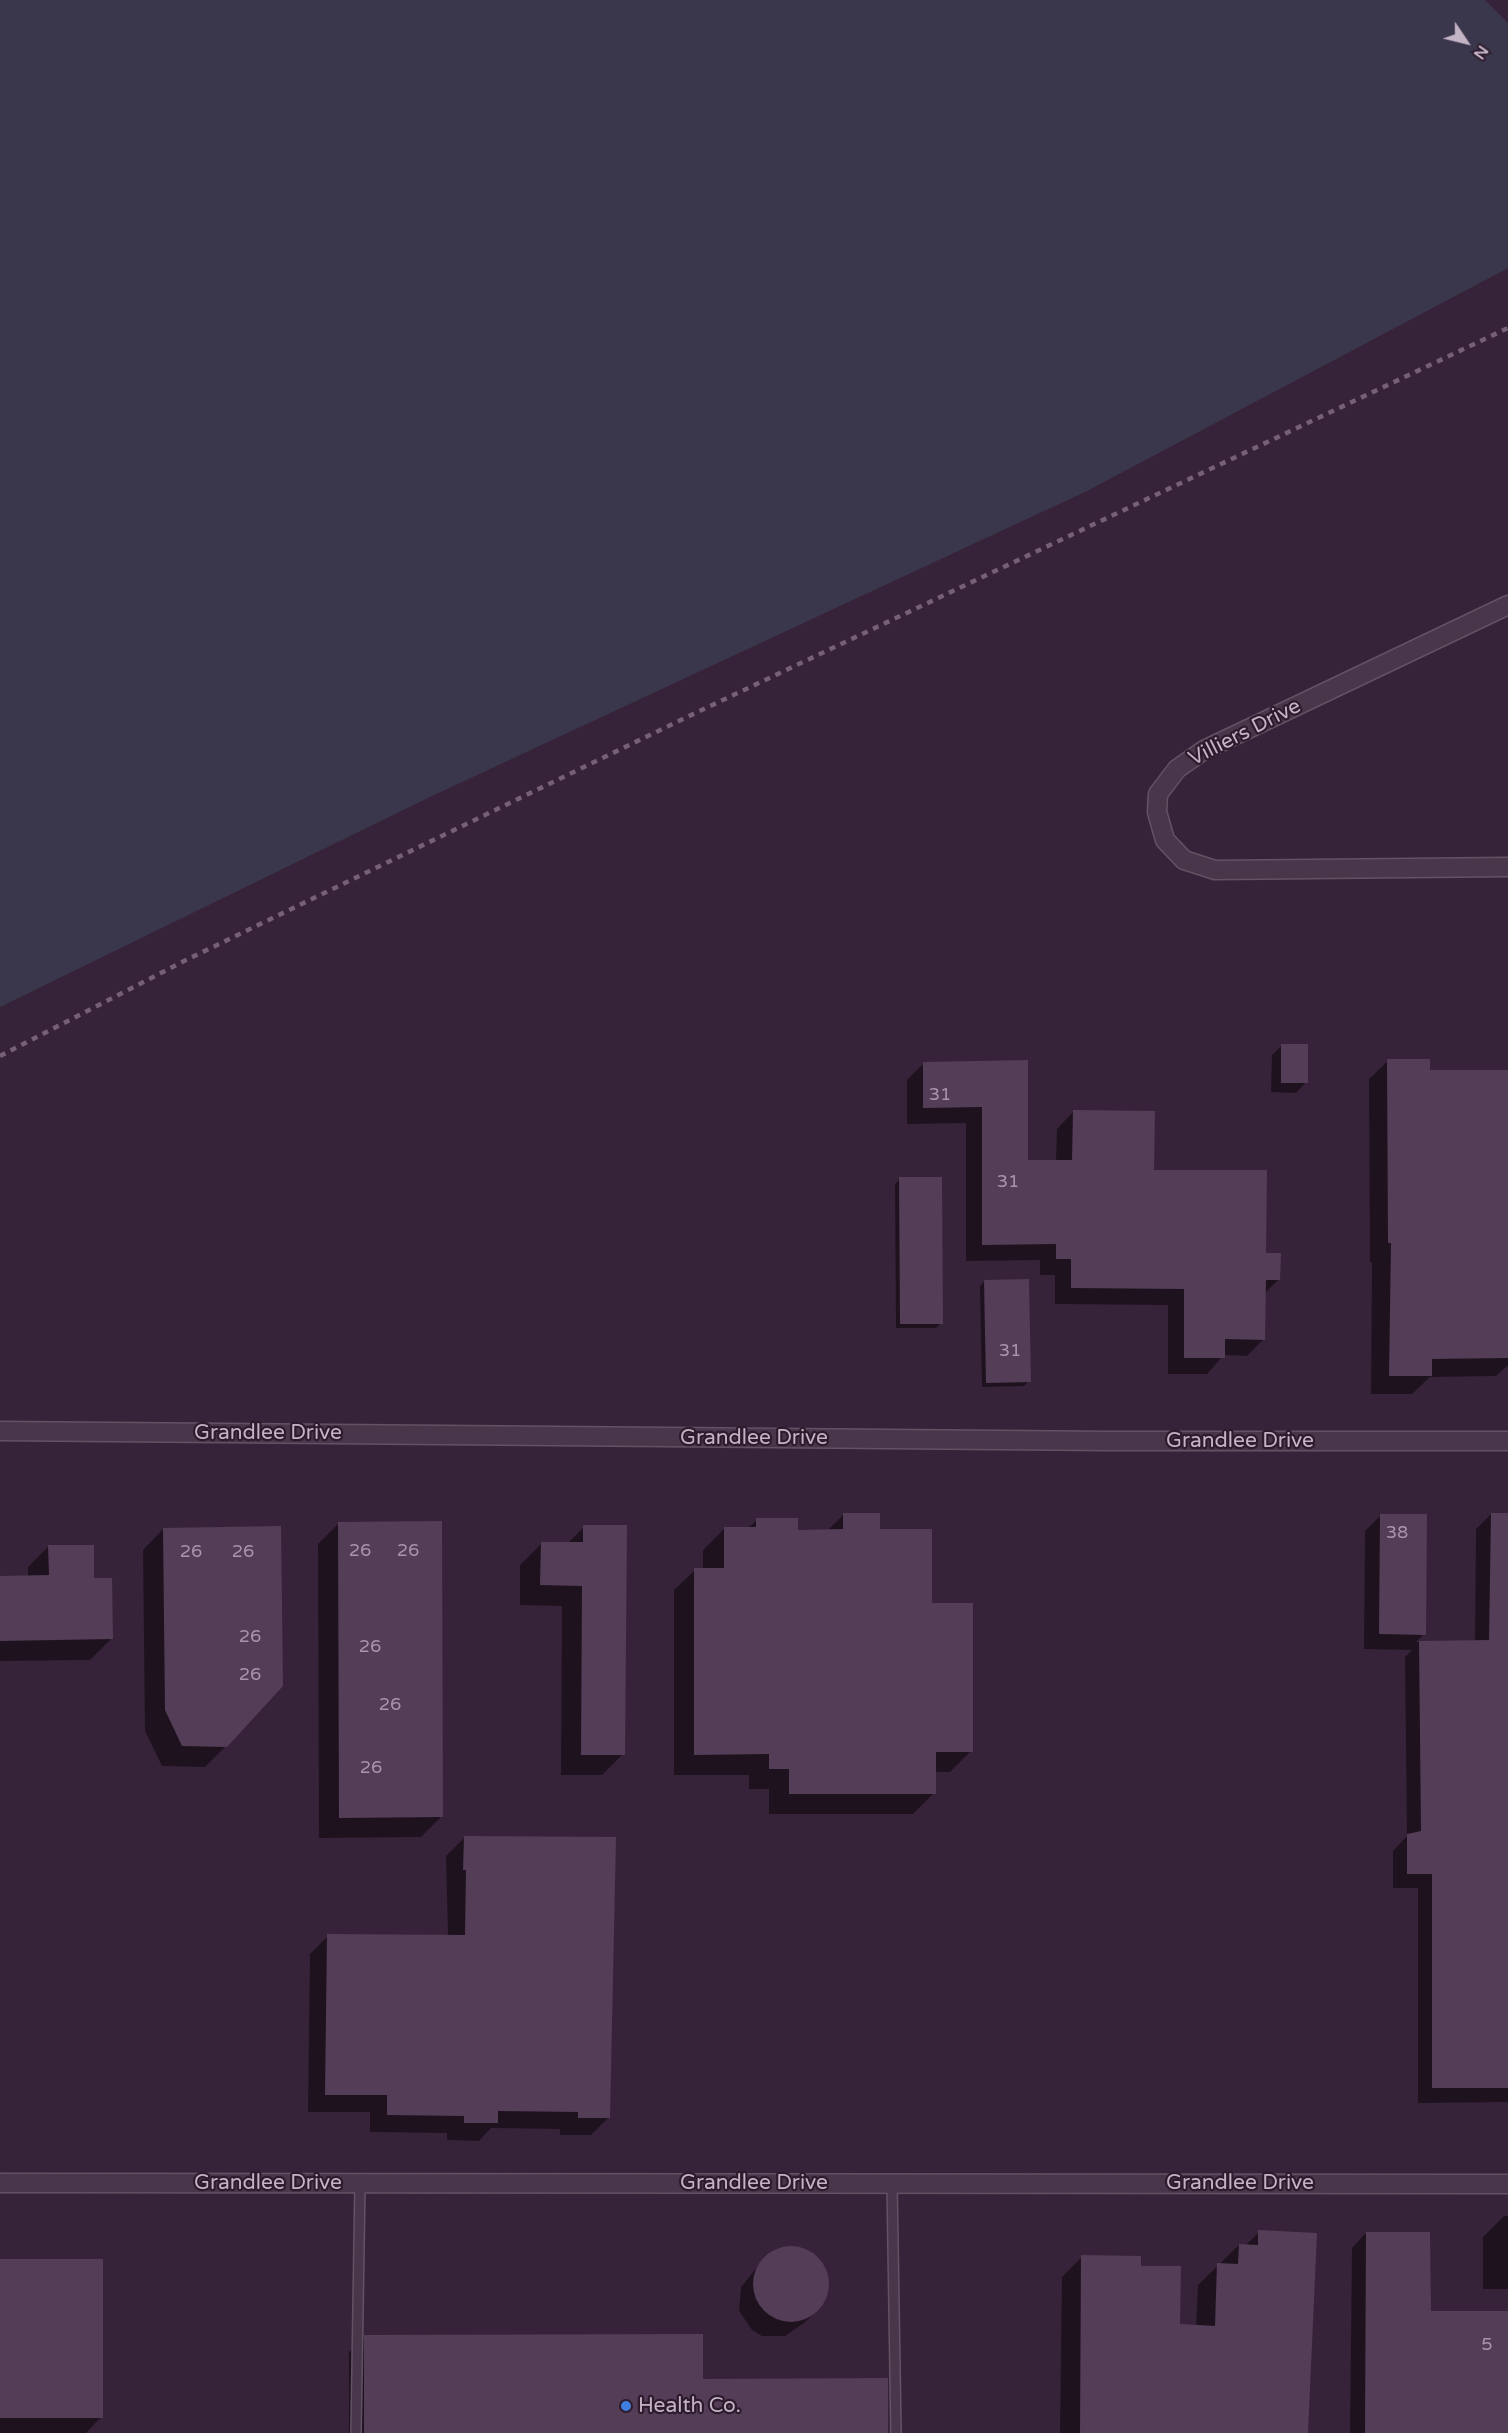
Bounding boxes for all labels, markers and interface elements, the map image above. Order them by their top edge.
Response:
north arrow [1436,12,1496,72]
text: N [1469,41,1493,63]
street label: Villiers Drive [1185,694,1305,772]
house number: 31 [929,1084,951,1106]
house number: 31 [997,1171,1019,1193]
house number: 31 [999,1340,1021,1362]
street label: Grandlee Drive [194,1420,342,1446]
street label: Grandlee Drive [680,1425,828,1451]
street label: Grandlee Drive [1166,1428,1314,1454]
house number: 38 [1386,1522,1408,1544]
house number: 26 [349,1540,371,1562]
house number: 26 [397,1540,419,1562]
house number: 26 [180,1541,202,1563]
house number: 26 [232,1541,254,1563]
house number: 26 [239,1626,261,1648]
house number: 26 [359,1636,381,1658]
house number: 26 [239,1664,261,1686]
house number: 26 [379,1694,401,1716]
house number: 26 [360,1757,382,1779]
street label: Grandlee Drive [194,2170,342,2196]
street label: Grandlee Drive [680,2170,828,2196]
street label: Grandlee Drive [1166,2170,1314,2196]
house number: 5 [1481,2334,1493,2356]
place label: Health Co. [638,2393,741,2419]
marker: Health Co. [619,2399,633,2413]

